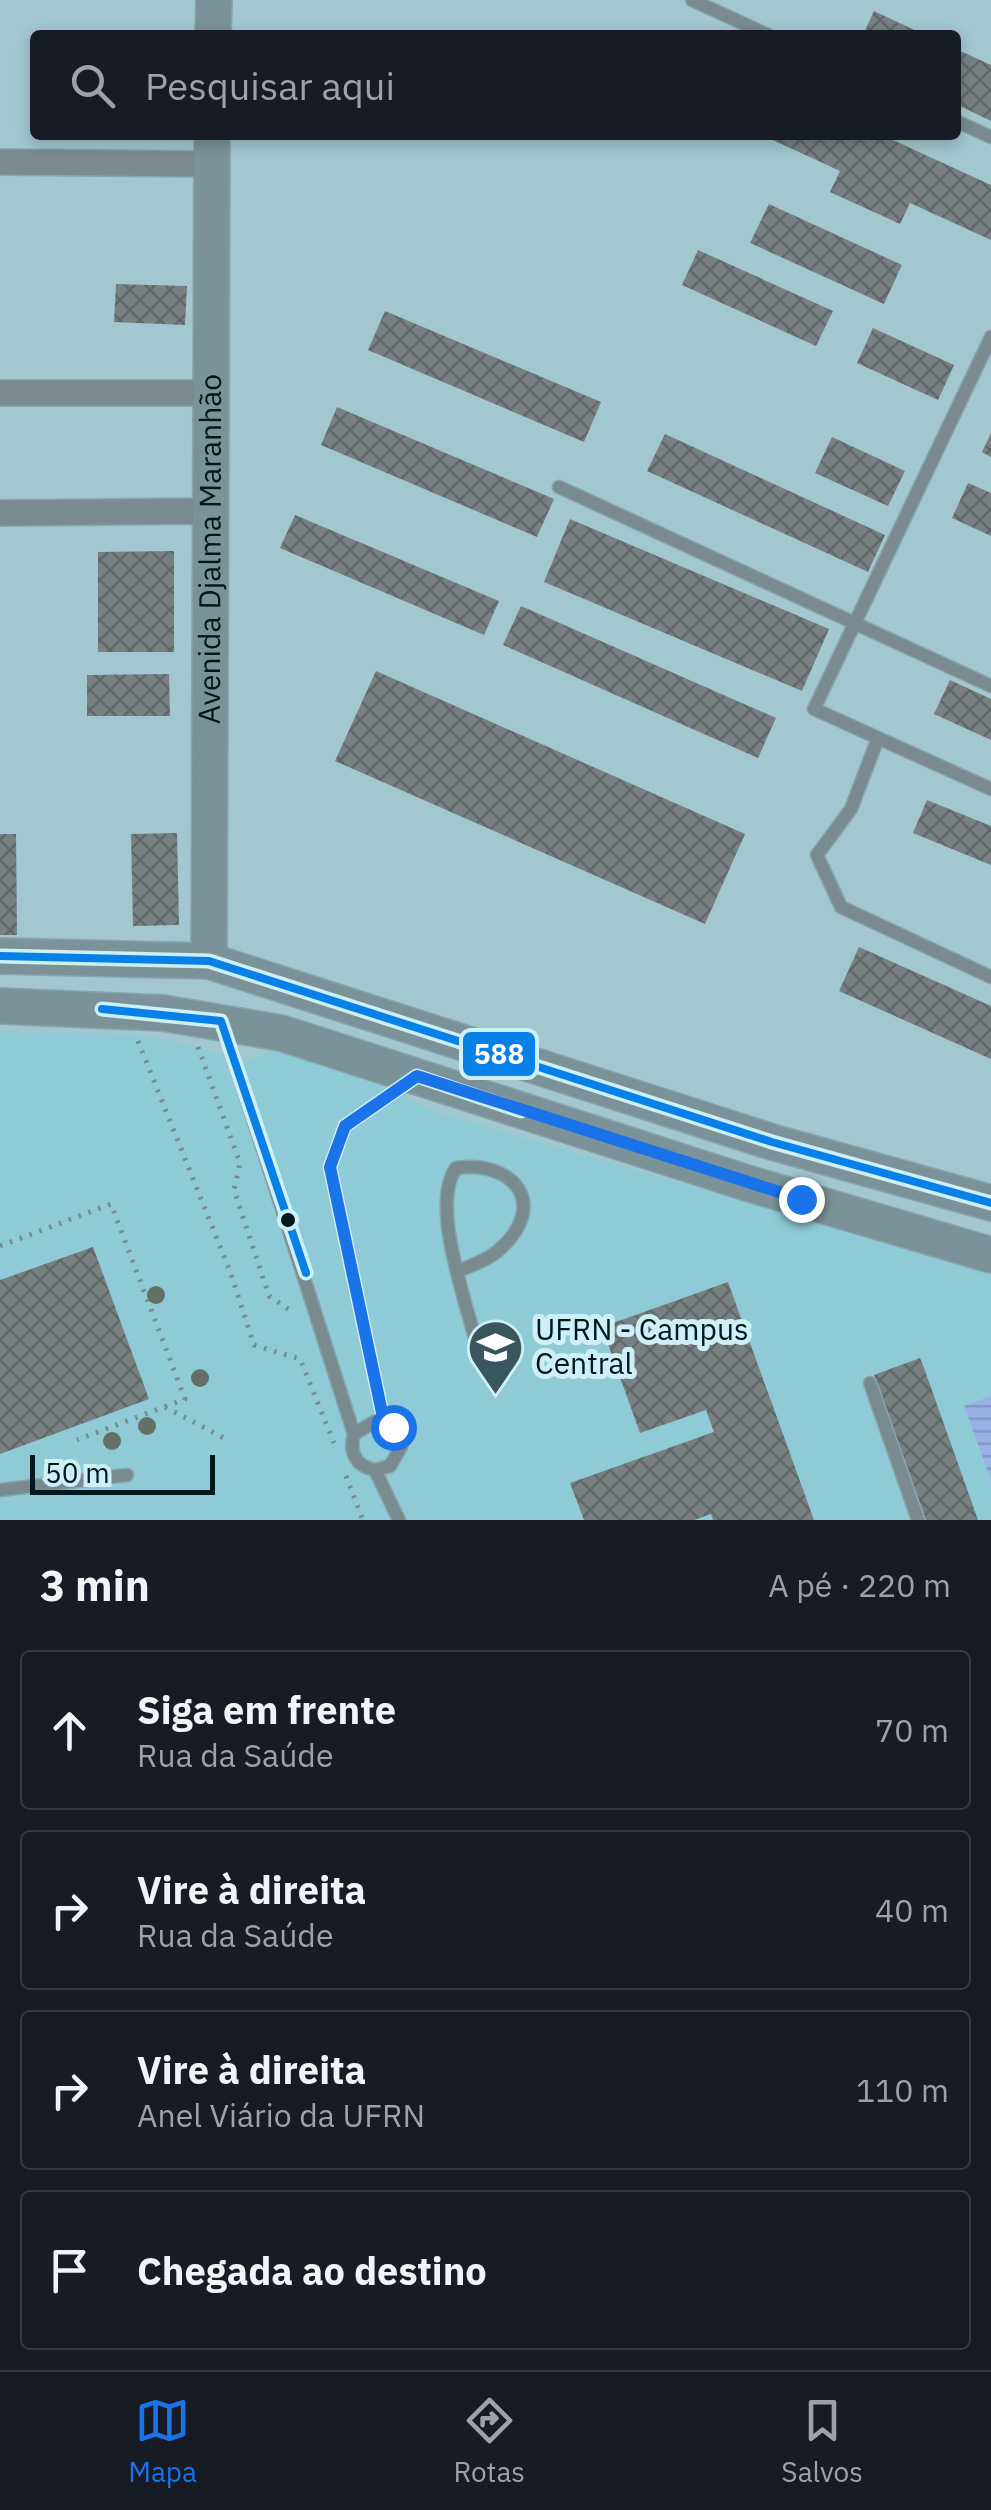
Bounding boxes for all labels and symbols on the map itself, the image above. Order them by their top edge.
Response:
street label: Avenida Djalma Maranhão [189,374,229,724]
line badge: 588 [461,1030,537,1078]
text: 588 [474,1035,524,1072]
route end [779,1177,825,1223]
unlabelled marker [278,1210,298,1230]
place label: UFRN - Campus Central [535,1309,749,1382]
school or university icon: UFRN - Campus Central [466,1317,526,1396]
route start [371,1405,417,1451]
scale bar [30,1450,215,1494]

